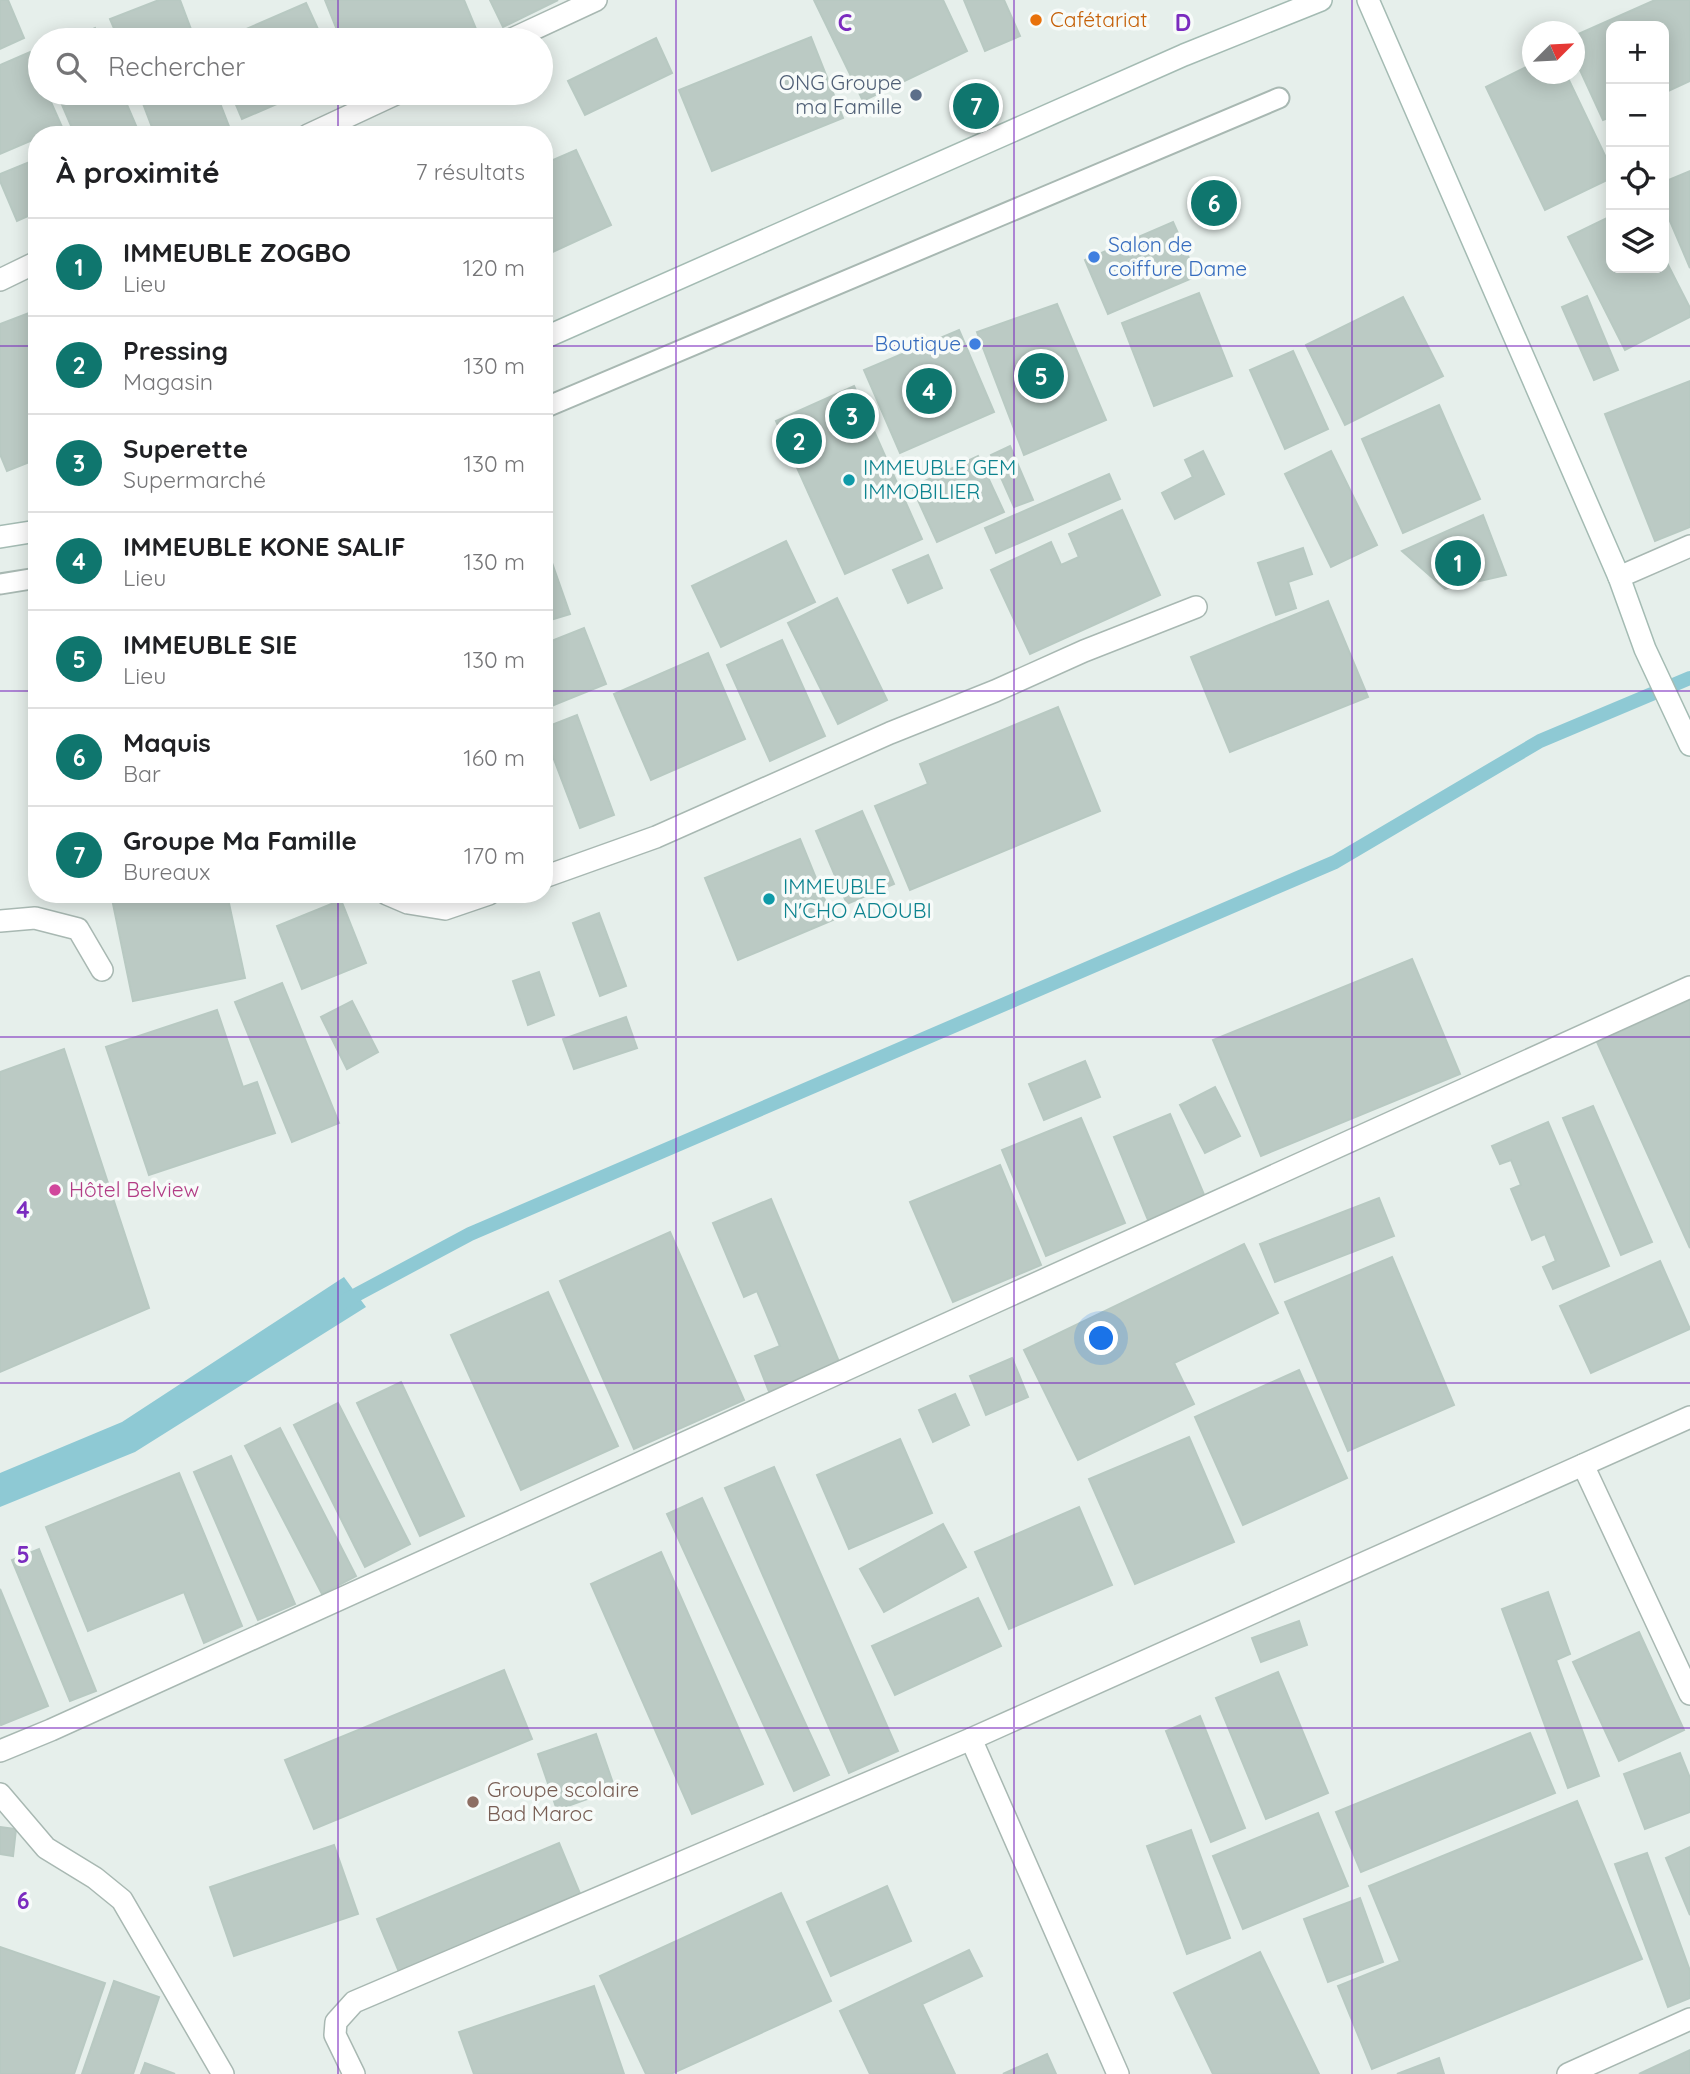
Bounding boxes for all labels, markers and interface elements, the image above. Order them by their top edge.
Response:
place label: Cafétariat [1050,6,1147,32]
text: C [838,8,852,37]
text: D [1175,8,1191,37]
marker: Cafétariat [1028,12,1044,28]
north arrow [1522,21,1585,84]
map controls [1606,21,1669,273]
button: + [1606,21,1669,84]
search box [28,28,553,105]
icon: search [52,48,90,86]
text: Rechercher [108,50,245,83]
place label: ONG Groupe ma Famille [779,69,902,119]
pin: 7 [953,80,999,132]
button: − [1606,84,1669,147]
marker: ONG Groupe ma Famille [908,87,924,103]
button: locate [1606,147,1669,210]
text: À proximité [56,153,220,191]
text: 7 résultats [416,157,525,186]
pin: 6 [1191,177,1237,229]
button: layers [1606,210,1669,273]
place label: Salon de coiffure Dame [1108,231,1247,281]
text: IMMEUBLE ZOGBO [123,236,351,269]
marker: Salon de coiffure Dame [1086,249,1102,265]
text: 1 [75,253,83,282]
text: 120 m [463,253,525,282]
text: Lieu [123,269,166,298]
place label: Boutique [875,330,961,356]
text: Pressing [123,334,228,367]
marker: Boutique [967,336,983,352]
pin: 5 [1018,350,1064,402]
text: 2 [72,351,86,380]
text: 130 m [463,351,525,380]
pin: 4 [906,365,952,417]
text: Magasin [123,367,213,396]
pin: 3 [829,390,875,442]
pin: 2 [776,415,822,467]
text: Superette [123,432,248,465]
text: 3 [73,449,85,478]
text: 130 m [463,449,525,478]
place label: IMMEUBLE GEM IMMOBILIER [863,454,1016,504]
text: Supermarché [123,465,266,494]
marker: IMMEUBLE GEM IMMOBILIER [841,472,857,488]
text: IMMEUBLE KONE SALIF [123,530,406,563]
pin: 1 [1435,537,1481,589]
text: 4 [72,547,86,576]
text: 130 m [463,547,525,576]
text: Lieu [123,563,166,592]
text: IMMEUBLE SIE [123,628,297,661]
text: 5 [72,645,86,674]
text: 130 m [463,645,525,674]
text: Lieu [123,661,166,690]
text: Maquis [123,726,211,759]
text: 6 [73,743,85,772]
text: 160 m [463,743,525,772]
text: Bar [123,759,161,788]
text: Groupe Ma Famille [123,824,357,857]
text: 7 [73,841,85,870]
text: 170 m [464,841,525,870]
text: Bureaux [123,857,210,886]
place label: IMMEUBLE N'CHO ADOUBI [783,873,932,923]
marker: IMMEUBLE N'CHO ADOUBI [761,891,777,907]
place label: Hôtel Belview [69,1176,200,1202]
marker: Hôtel Belview [47,1182,63,1198]
text: 4 [16,1195,30,1224]
your location [1084,1321,1118,1355]
text: 5 [16,1540,30,1569]
place label: Groupe scolaire Bad Maroc [487,1776,639,1826]
marker: Groupe scolaire Bad Maroc [465,1794,481,1810]
text: 6 [17,1886,29,1915]

